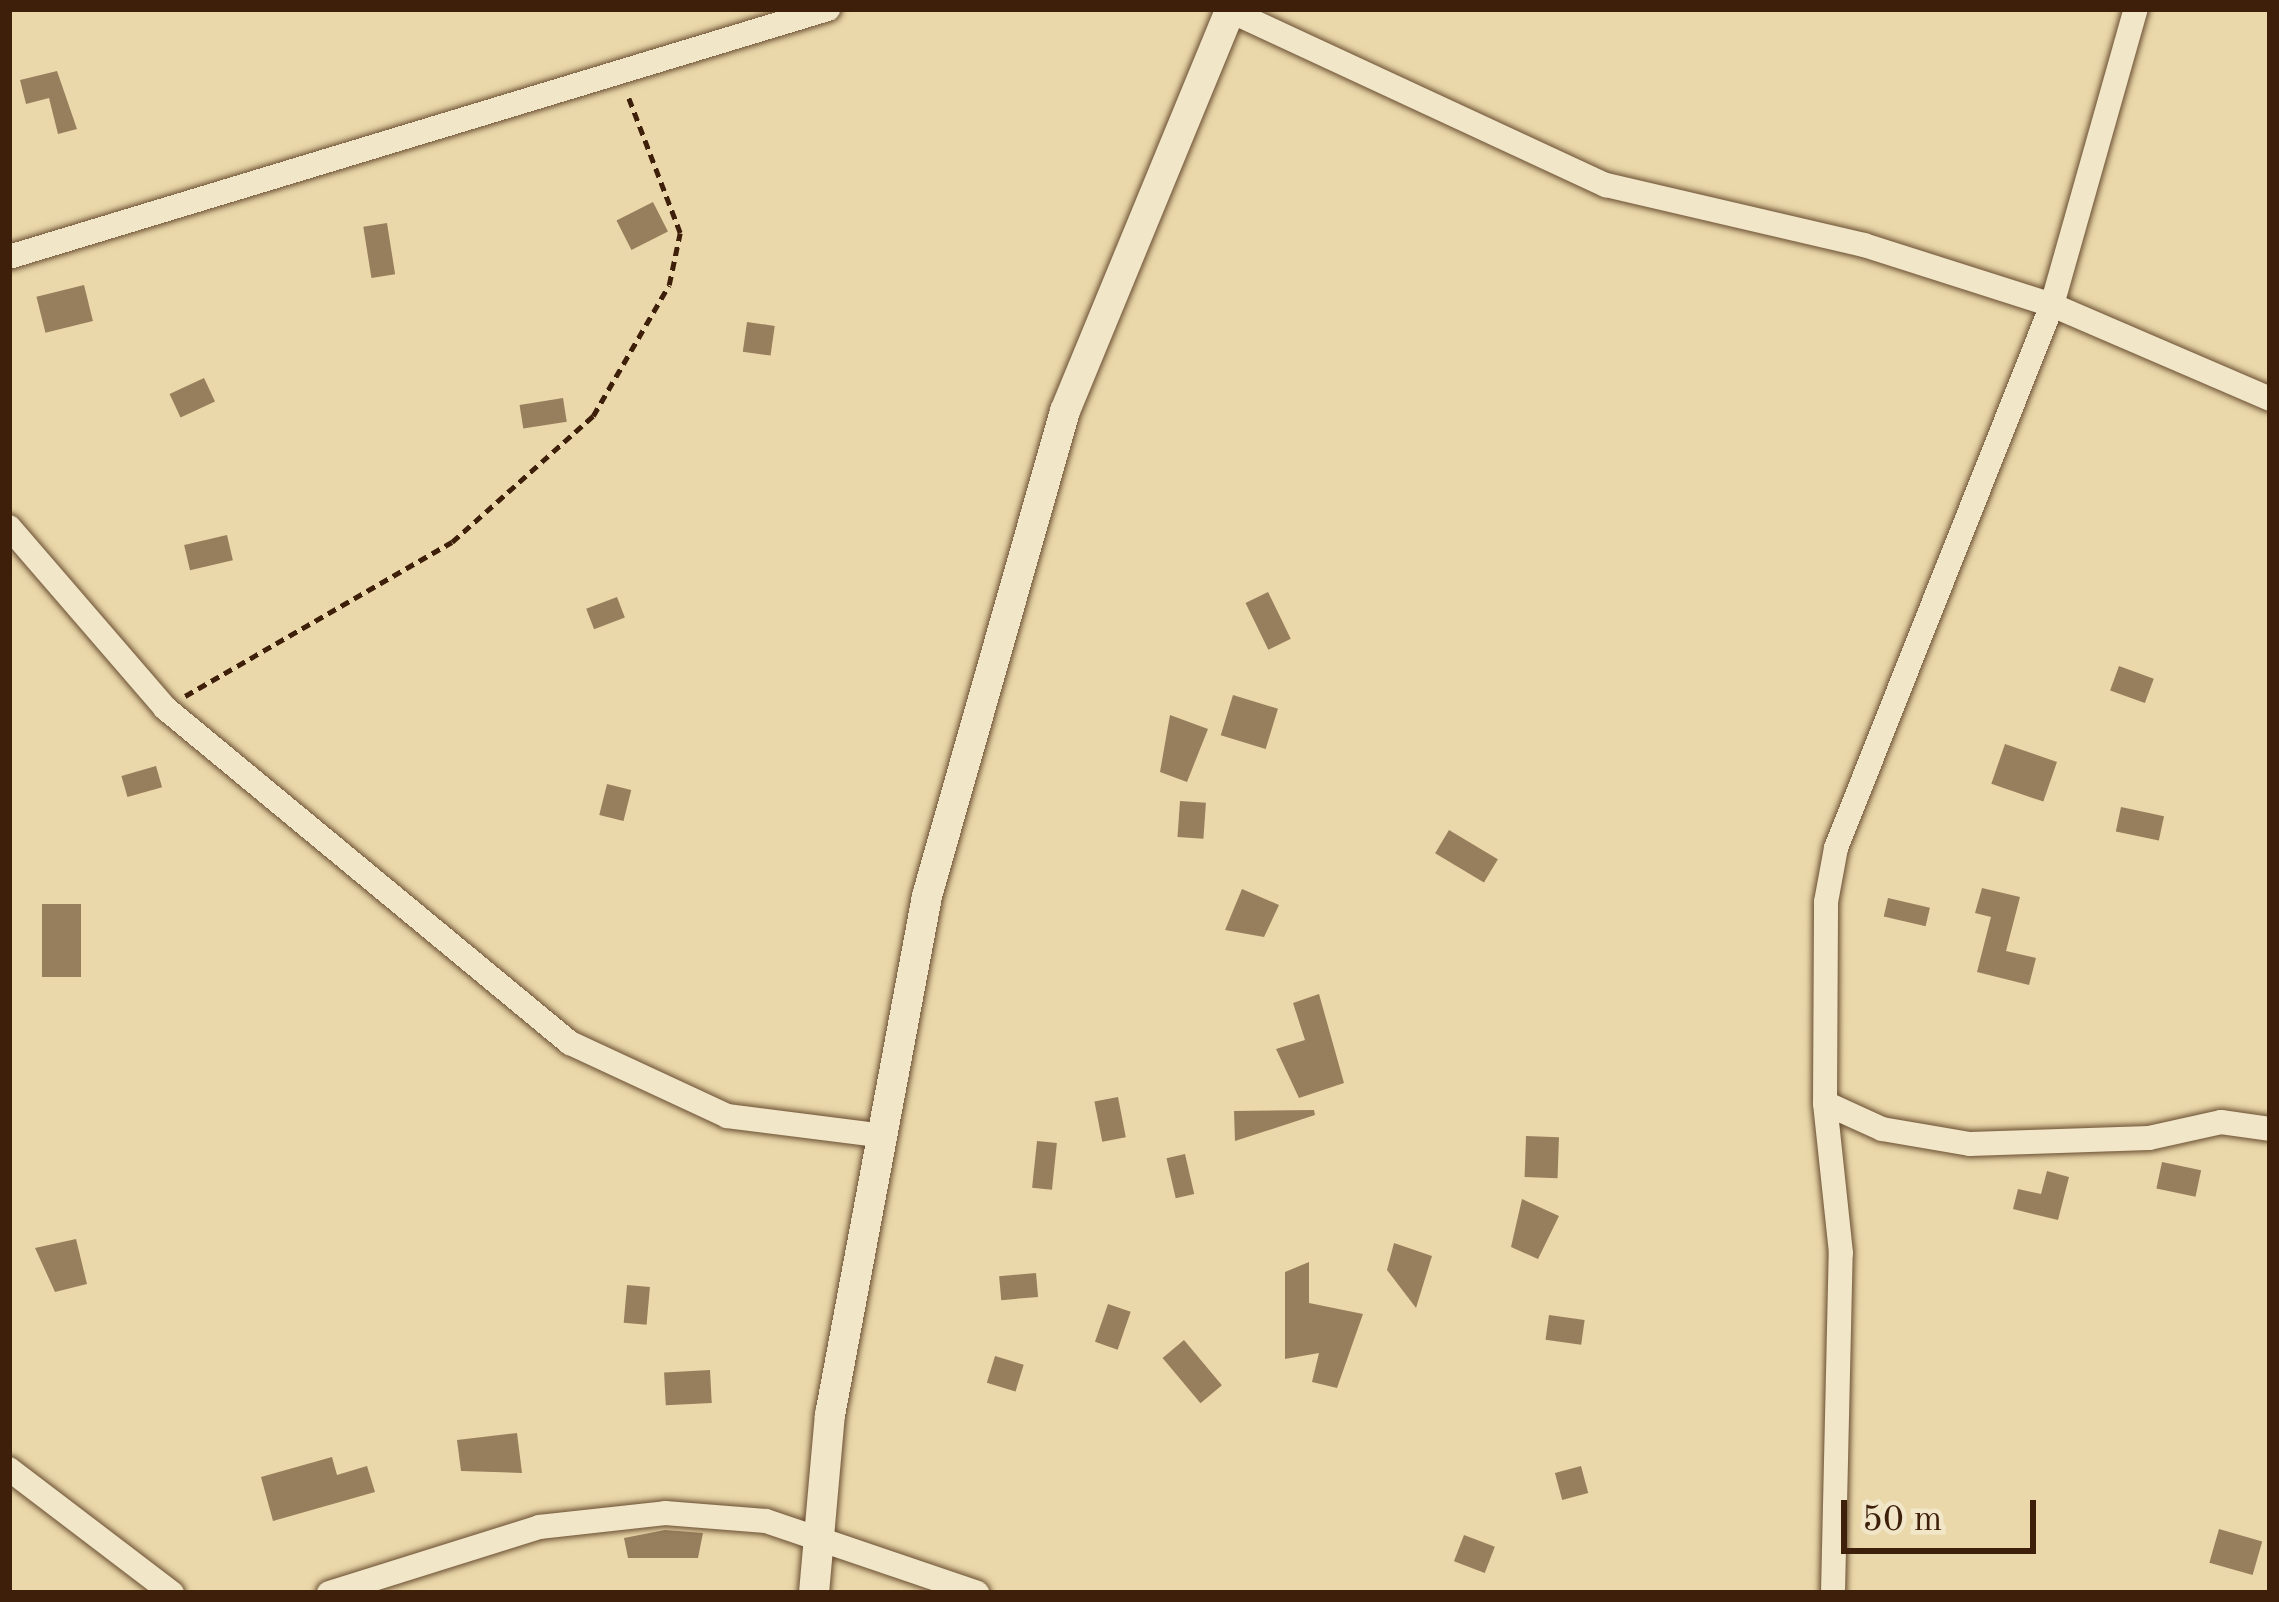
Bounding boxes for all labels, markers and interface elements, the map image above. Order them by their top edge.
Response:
scale bar [1847,1476,2042,1550]
text: 50 m [1862,1503,1942,1539]

